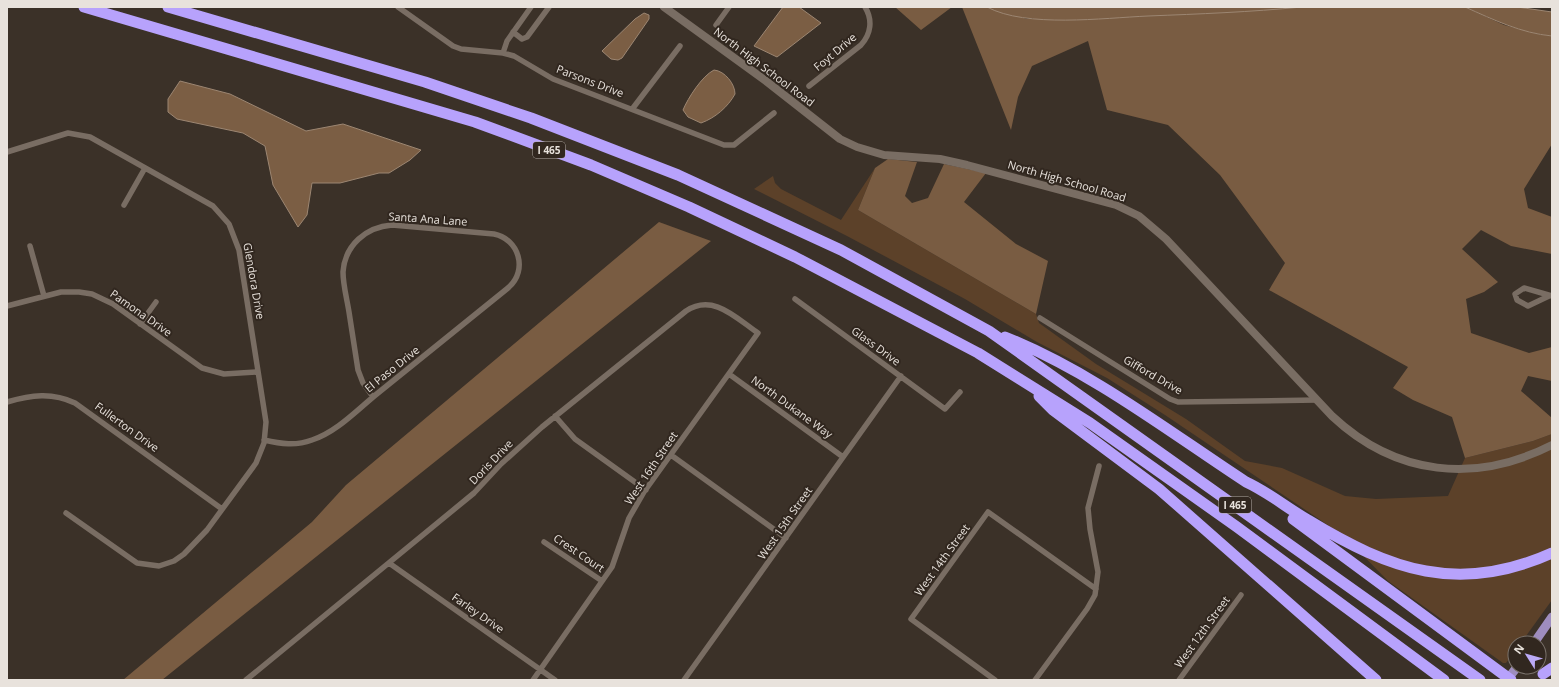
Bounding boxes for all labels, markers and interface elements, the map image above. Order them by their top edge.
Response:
street label: North High School Road [711,24,818,109]
street label: Foyt Drive [810,29,859,74]
street label: Parsons Drive [554,61,626,100]
road number: I 465 [533,142,565,158]
street label: North High School Road [1006,156,1128,205]
street label: Santa Ana Lane [388,208,468,229]
street label: Glendora Drive [240,241,269,320]
street label: Pamona Drive [107,286,175,339]
street label: Glass Drive [849,323,904,368]
street label: El Paso Drive [361,342,422,395]
street label: Gifford Drive [1121,352,1185,398]
street label: North Dukane Way [749,372,836,441]
street label: Fullerton Drive [92,398,162,455]
street label: West 16th Street [621,428,681,507]
street label: Doris Drive [465,436,516,487]
street label: West 15th Street [754,483,815,562]
road number: I 465 [1219,497,1251,513]
street label: West 14th Street [910,521,973,599]
street label: Crest Court [551,530,608,575]
street label: Farley Drive [449,589,507,636]
street label: West 12th Street [1170,593,1233,671]
north arrow [1507,635,1547,675]
text: N [1510,641,1527,657]

